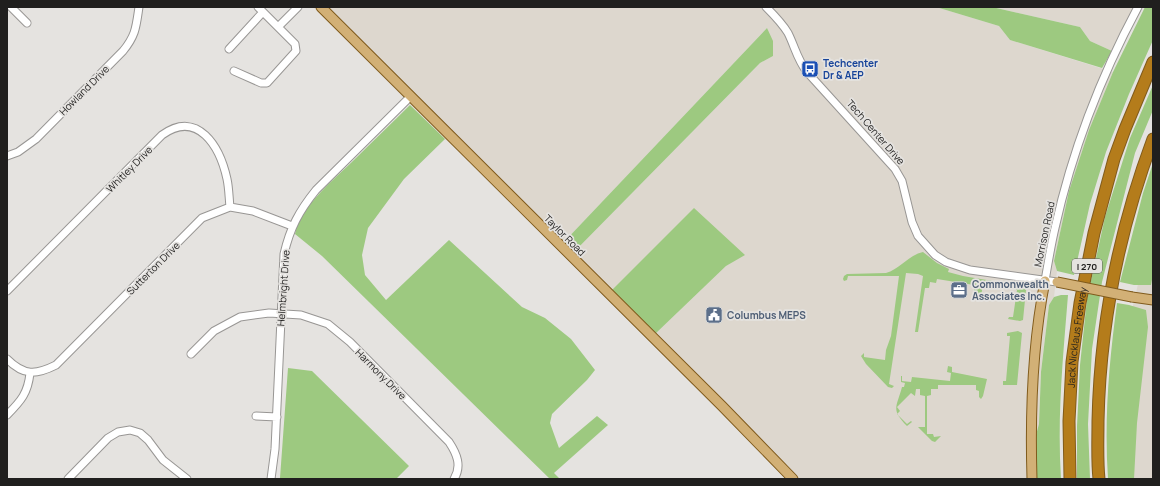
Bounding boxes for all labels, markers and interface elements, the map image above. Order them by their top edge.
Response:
place label: Techcenter Dr & AEP [823,56,878,82]
bus stop icon: Techcenter Dr & AEP [800,59,820,79]
street label: Howland Drive [56,62,112,118]
street label: Tech Center Drive [844,96,908,168]
street label: Whitley Drive [103,143,155,195]
street label: Morrison Road [1030,200,1058,268]
street label: Taylor Road [541,211,589,259]
street label: Sutterton Drive [123,238,183,298]
street label: Helmbright Drive [273,249,293,327]
road number: I 270 [1072,259,1102,273]
place label: Commonwealth Associates Inc. [972,277,1049,303]
office icon: Commonwealth Associates Inc. [949,280,969,300]
street label: Jack Nicklaus Freeway [1064,285,1090,388]
public building icon: Columbus MEPS [704,305,724,325]
place label: Columbus MEPS [727,308,806,322]
street label: Harmony Drive [352,345,410,403]

